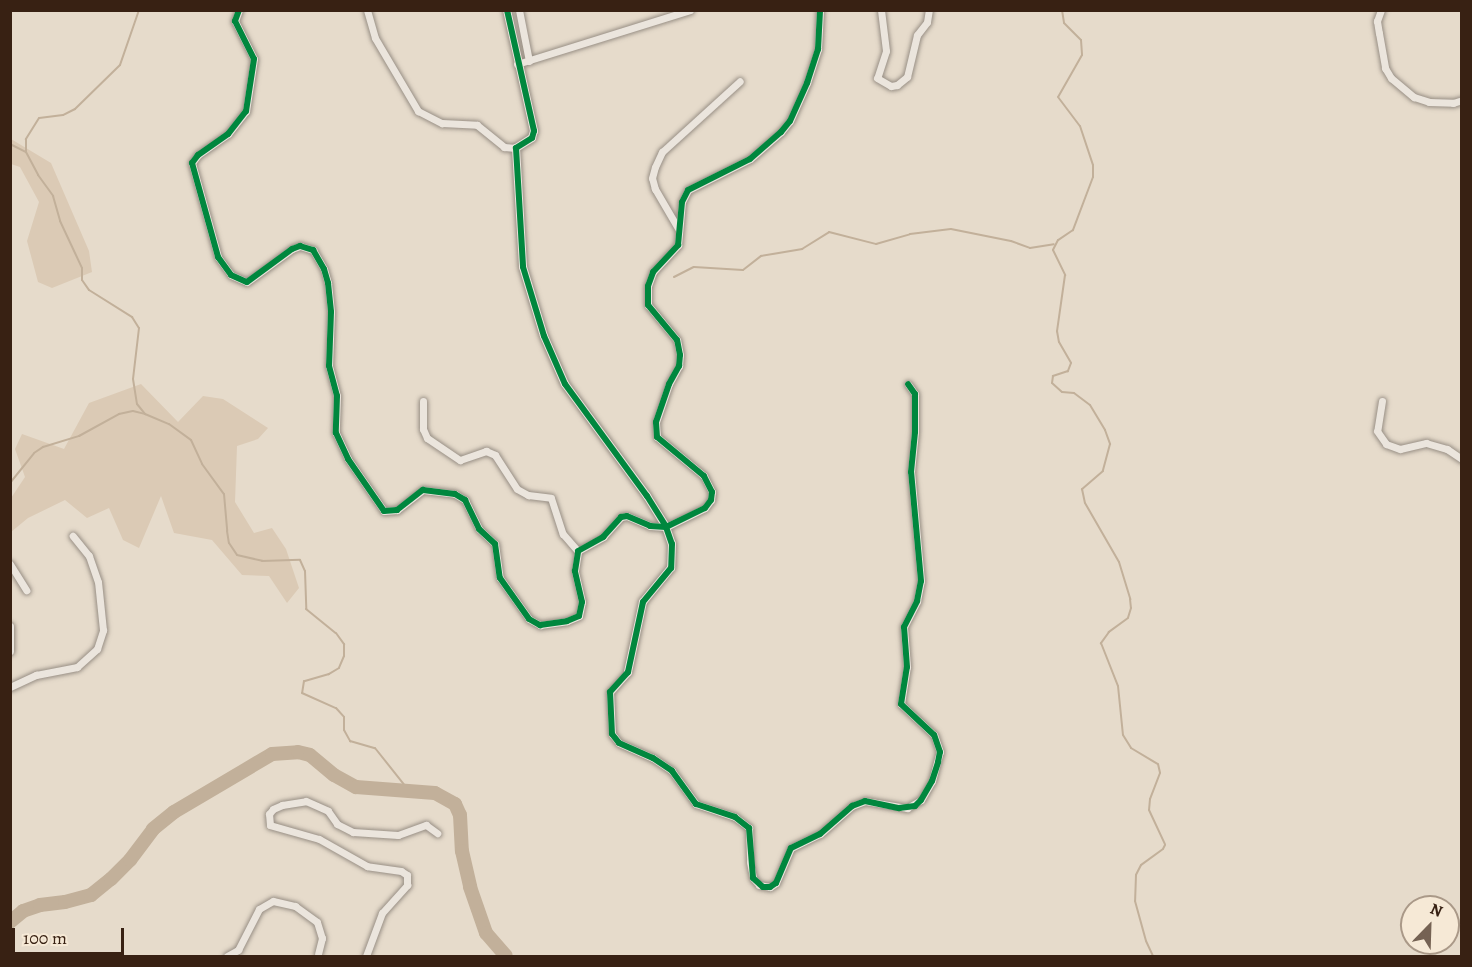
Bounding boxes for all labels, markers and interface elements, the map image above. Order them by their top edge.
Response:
north arrow [1400,895,1460,955]
text: N [1427,898,1446,923]
scale bar [15,916,128,954]
text: 100 m [23,926,67,950]

